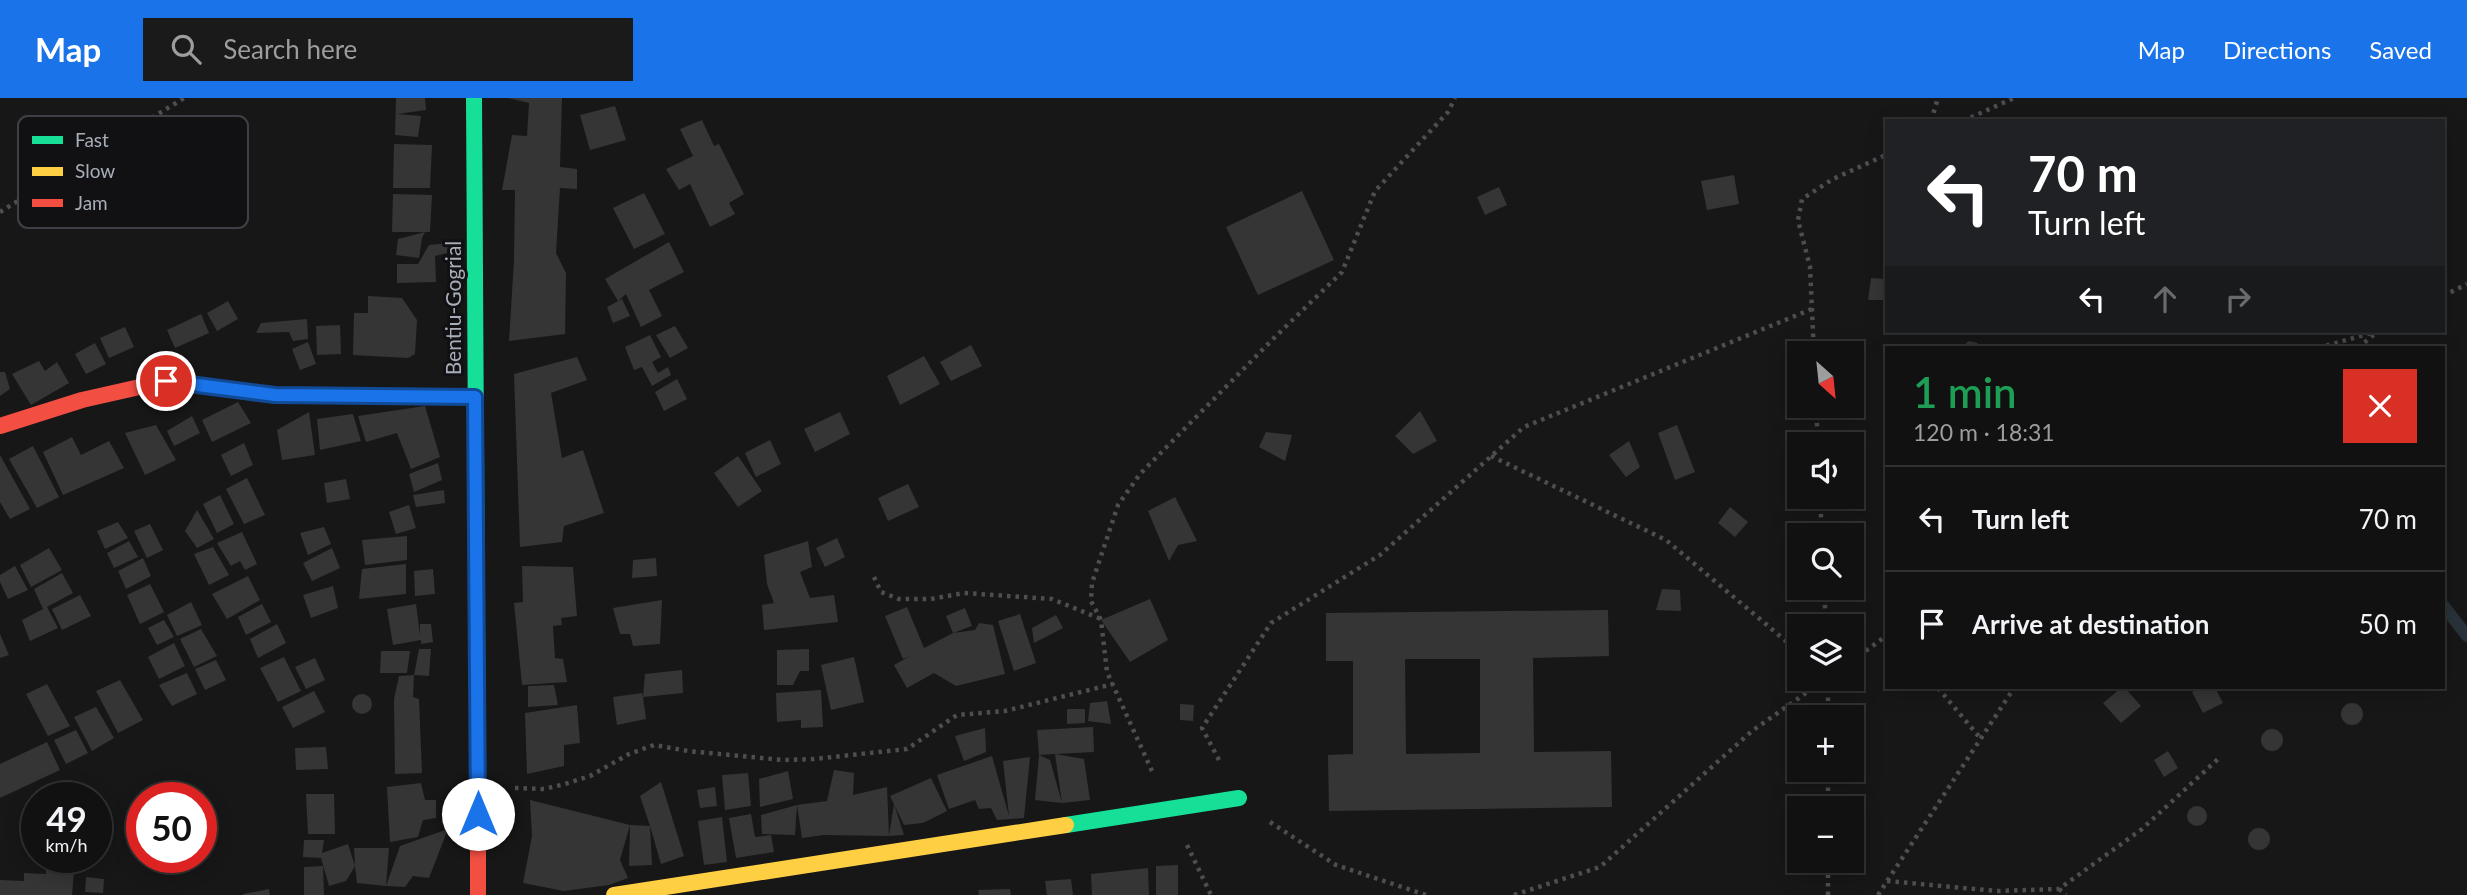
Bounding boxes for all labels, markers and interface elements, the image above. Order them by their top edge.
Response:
search box [143,18,633,81]
text: Map [35,29,101,69]
icon: search [167,30,205,68]
text: Search here [223,33,357,65]
text: Map [2138,35,2185,64]
text: Directions [2223,35,2331,64]
text: Saved [2369,35,2432,64]
legend [18,116,248,228]
text: Fast [75,128,109,151]
text: 70 m [2028,144,2138,202]
icon: left [1913,147,2004,238]
text: Slow [75,159,115,182]
text: Jam [75,191,108,214]
text: Turn left [2028,203,2145,242]
street label: Bentiu-Gogrial [440,241,465,375]
icon: left [2073,280,2111,318]
icon: ahead [2146,280,2184,318]
icon: right [2219,280,2257,318]
north arrow [1787,341,1864,418]
map controls [1787,341,1864,873]
pin [136,351,196,411]
icon: arrive [147,362,185,400]
text: 1 min [1913,367,2017,417]
button: close [2343,369,2417,443]
text: 120 m · 18:31 [1913,418,2055,446]
button: sound [1787,432,1864,509]
icon: left [1913,500,1951,538]
text: Turn left [1972,503,2069,535]
text: 70 m [2359,503,2417,535]
button: search [1787,523,1864,600]
icon: arrive [1913,605,1951,643]
text: Arrive at destination [1972,608,2209,640]
text: 50 m [2359,608,2417,640]
button: layers [1787,614,1864,691]
button: + [1787,705,1864,782]
position arrow [441,777,515,851]
speed limit sign: 50 [126,782,217,873]
button: − [1787,796,1864,873]
text: 49 [46,797,87,839]
text: km/h [45,834,88,856]

